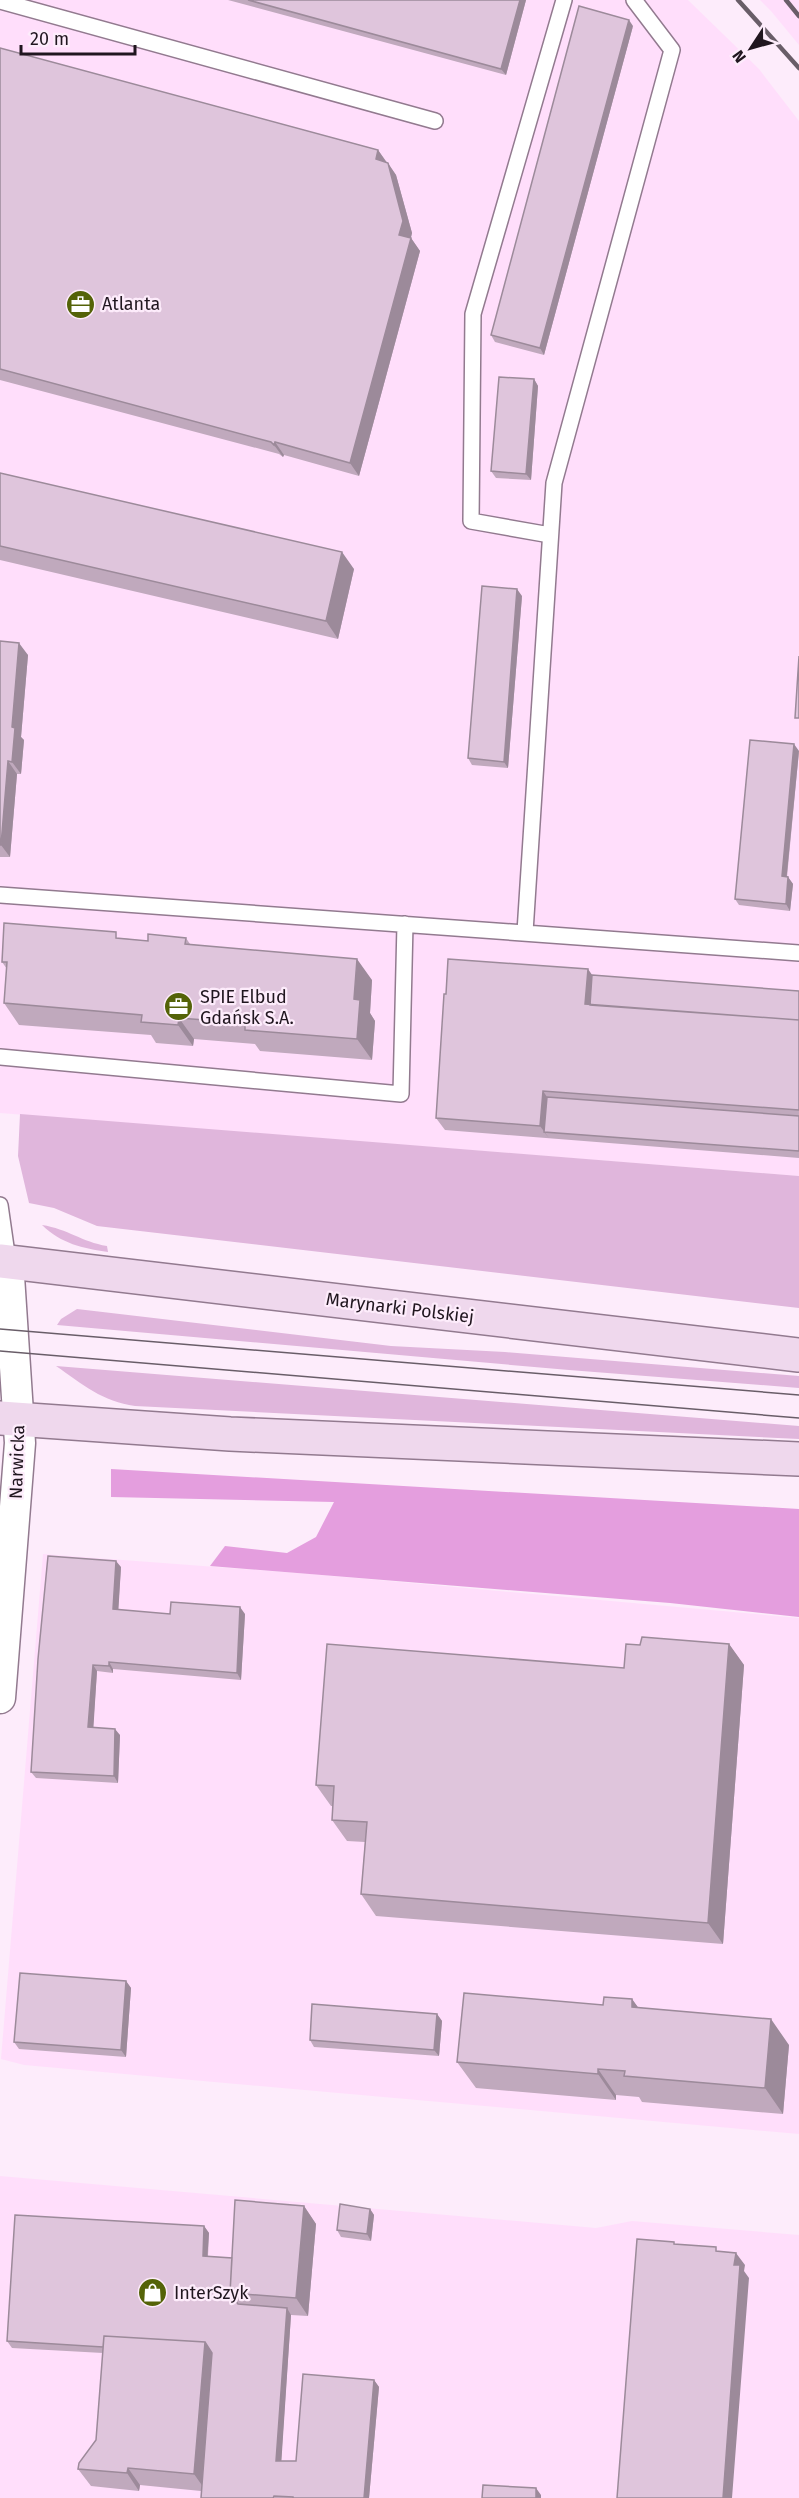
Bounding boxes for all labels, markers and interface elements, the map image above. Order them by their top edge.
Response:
scale bar [21,18,135,56]
north arrow [721,18,781,78]
text: 20 m [30,28,69,50]
text: N [728,47,750,66]
office icon: Atlanta [65,288,97,320]
place label: Atlanta [102,293,160,315]
place label: SPIE Elbud Gdańsk S.A. [200,986,294,1029]
office icon: SPIE Elbud Gdańsk S.A. [163,991,195,1023]
street label: Marynarki Polskiej [325,1288,475,1328]
street label: Narwicka [5,1424,29,1500]
shop icon: InterSzyk [137,2277,169,2309]
place label: InterSzyk [174,2282,249,2304]

